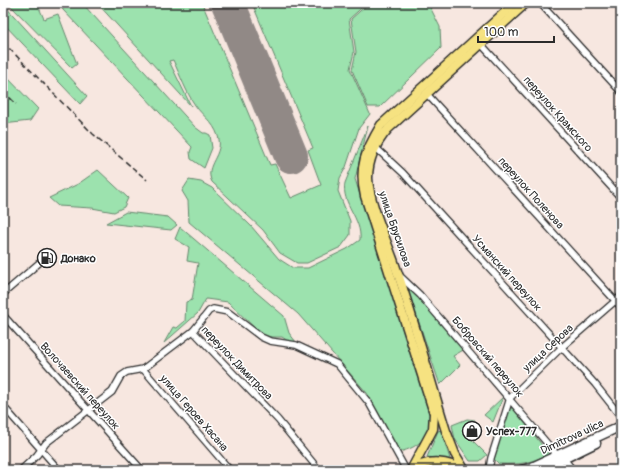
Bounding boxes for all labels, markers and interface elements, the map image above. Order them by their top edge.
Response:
scale bar [478,18,554,44]
text: 100 m [484,25,519,40]
street label: переулок Крамского [521,74,595,154]
street label: переулок Поленова [495,155,567,231]
street label: улица Брусилова [376,189,414,268]
street label: Усманский переулок [470,232,545,314]
fuel station icon: Донако [36,247,58,269]
place label: Донако [60,252,96,265]
street label: Бобровский переулок [449,314,527,400]
street label: улица Серова [520,322,576,375]
street label: переулок Димитрова [199,324,275,402]
street label: Волочаевский переулок [37,340,123,433]
street label: улица Героев Хасана [157,371,231,454]
street label: Dimitrova ulica [539,417,605,457]
shop icon: Успех-777 [461,420,483,442]
place label: Успех-777 [486,425,537,438]

